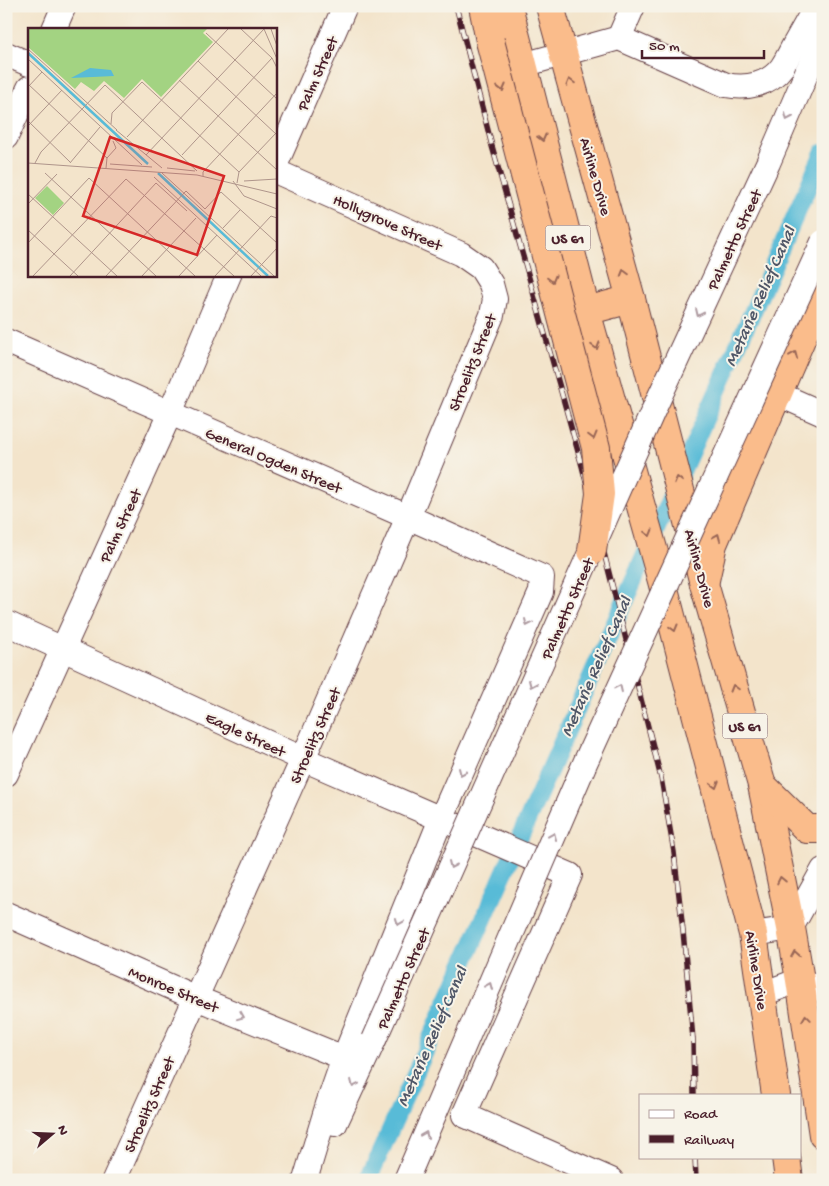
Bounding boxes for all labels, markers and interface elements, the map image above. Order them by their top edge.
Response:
inset map [28,28,276,276]
scale bar [642,28,764,60]
street label: Palm Street [294,33,345,115]
text: 50 m [649,38,680,56]
one-way arrow [566,79,576,87]
one-way arrow [496,84,507,93]
one-way arrow [783,112,794,121]
one-way arrow [536,134,547,143]
street label: Airline Drive [573,136,614,219]
street label: Palmetto Street [704,186,768,295]
street label: Hollygrove Street [329,192,445,257]
water label: Metarie Relief Canal [721,223,802,370]
road number: US 61 [546,226,590,250]
one-way arrow [619,269,629,277]
one-way arrow [546,275,557,284]
one-way arrow [694,308,705,317]
street label: Stroelitz Street [446,311,503,415]
one-way arrow [591,342,601,350]
one-way arrow [788,351,799,360]
street label: General Ogden Street [201,425,345,500]
one-way arrow [587,432,598,441]
one-way arrow [673,476,684,485]
street label: Palm Street [96,485,148,567]
street label: Airline Drive [678,528,717,611]
one-way arrow [643,529,654,538]
one-way arrow [710,533,721,542]
street label: Palmetto Street [538,555,601,664]
water label: Metarie Relief Canal [557,593,638,740]
one-way arrow [523,618,534,627]
one-way arrow [668,624,679,633]
one-way arrow [528,679,539,688]
street label: Stroelitz Street [288,684,347,787]
one-way arrow [613,684,624,693]
one-way arrow [729,685,739,693]
street label: Eagle Street [201,709,289,764]
road number: US 61 [722,714,768,738]
one-way arrow [457,767,468,776]
one-way arrow [709,781,720,790]
one-way arrow [547,832,558,841]
one-way arrow [448,860,458,869]
one-way arrow [776,875,787,884]
one-way arrow [395,917,405,926]
street label: Palmetto Street [374,925,437,1034]
street label: Airline Drive [739,930,770,1012]
one-way arrow [791,949,801,958]
water label: Metarie Relief Canal [393,963,474,1110]
street label: Monroe Street [125,964,222,1019]
one-way arrow [483,982,494,991]
one-way arrow [236,1010,245,1021]
one-way arrow [801,1014,811,1022]
street label: Stroelitz Street [122,1053,181,1156]
one-way arrow [349,1079,360,1088]
legend [639,1094,802,1158]
text: Road [684,1106,718,1124]
north arrow [28,1108,78,1158]
text: N [52,1123,71,1138]
one-way arrow [419,1131,430,1140]
text: Railway [684,1132,735,1150]

